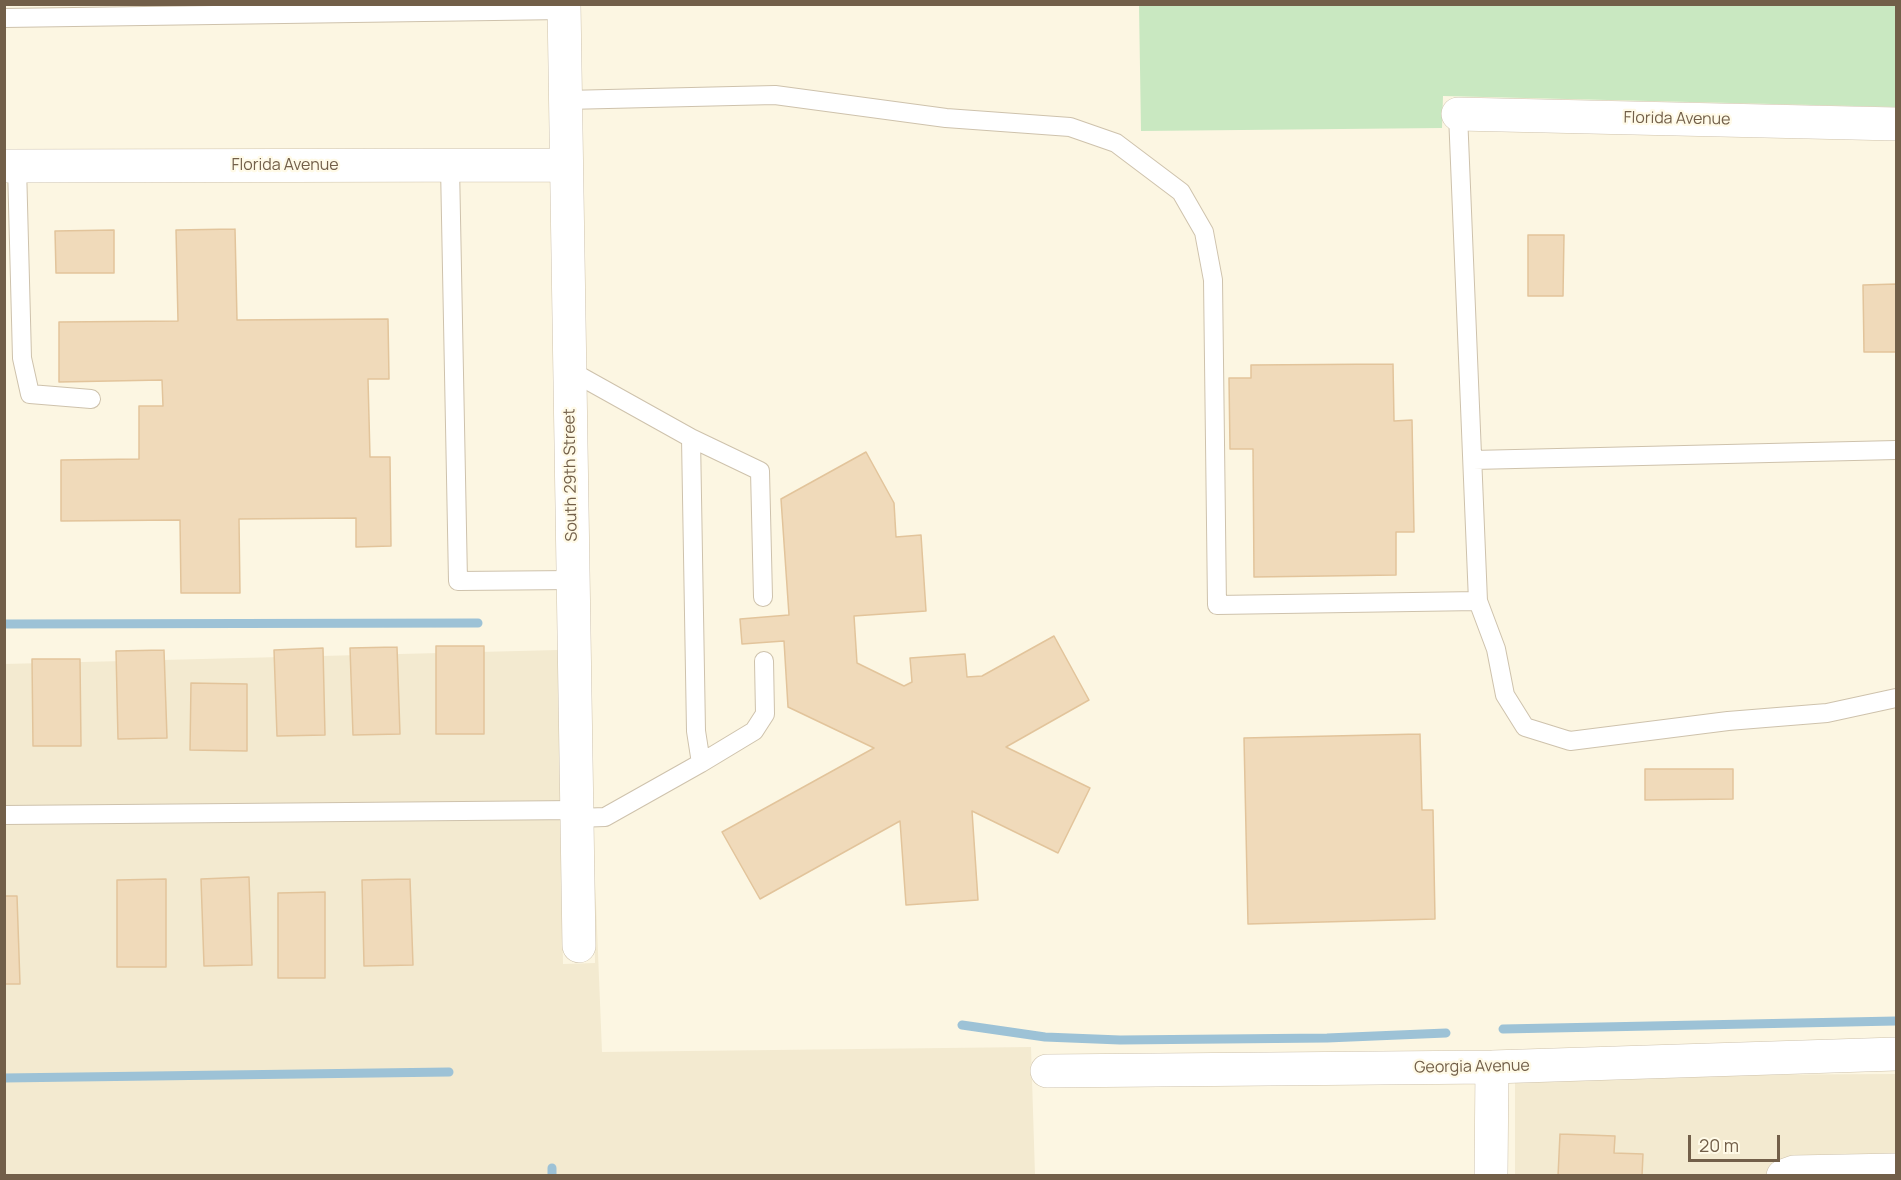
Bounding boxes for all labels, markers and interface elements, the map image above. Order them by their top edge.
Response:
street label: Florida Avenue [1623,108,1731,130]
street label: Florida Avenue [231,156,339,176]
street label: South 29th Street [560,408,582,542]
street label: Georgia Avenue [1414,1056,1530,1078]
scale bar [1691,1123,1782,1161]
text: 20 m [1699,1133,1739,1157]

